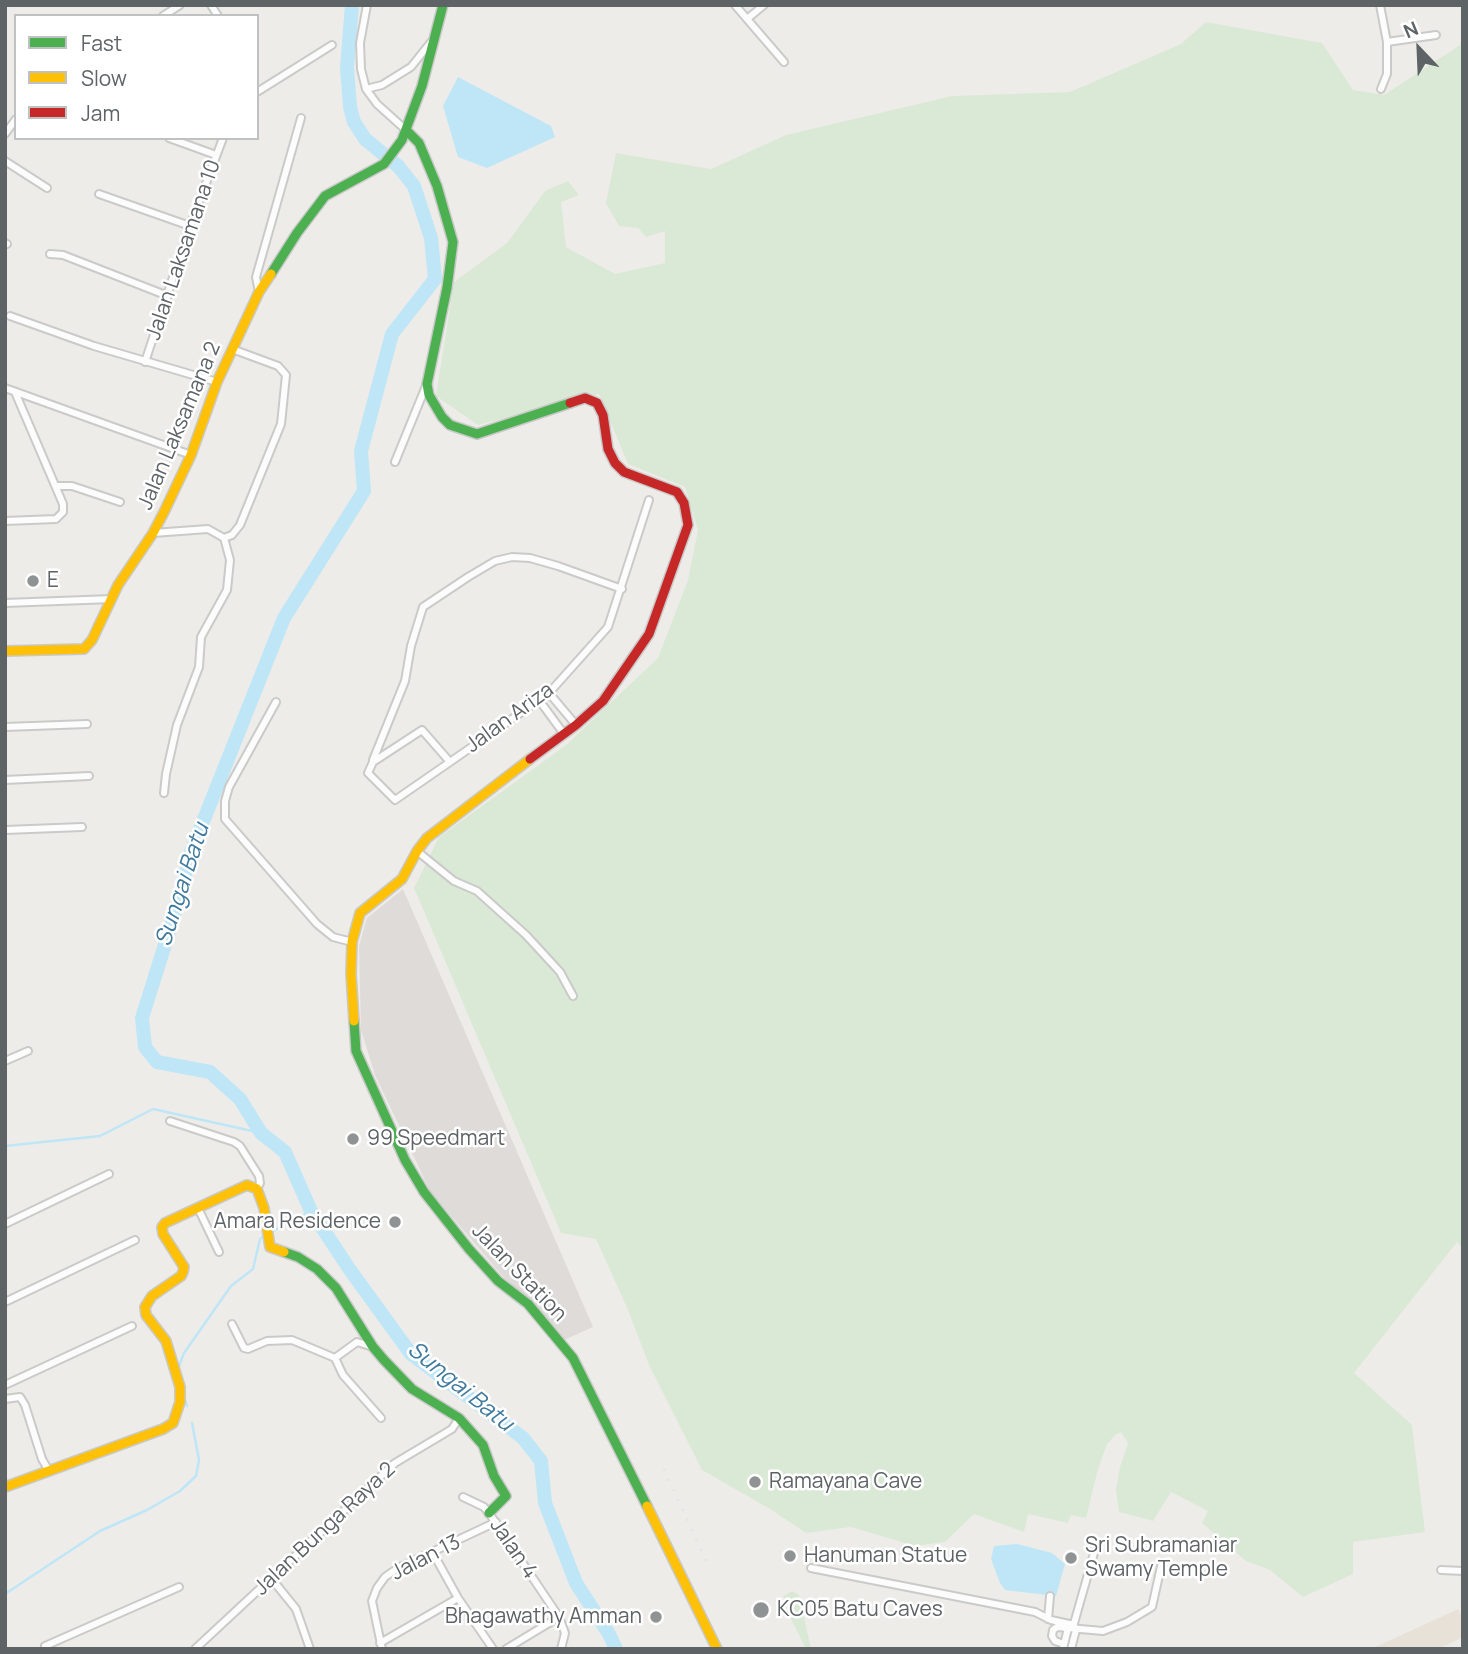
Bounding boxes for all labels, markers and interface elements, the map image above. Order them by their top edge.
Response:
legend [14,14,259,140]
north arrow [1384,14,1454,84]
text: N [1399,15,1422,44]
text: Fast [81,29,122,57]
text: Slow [81,64,127,92]
text: Jam [81,99,120,127]
street label: Jalan Laksamana 10 [141,157,227,343]
street label: Jalan Laksamana 2 [133,338,227,514]
place label: E [47,568,59,594]
marker: E [25,573,41,589]
street label: Jalan Ariza [461,678,559,758]
water label: Sungai Batu [150,820,216,950]
place label: 99 Speedmart [367,1126,505,1152]
marker: 99 Speedmart [345,1131,361,1147]
place label: Amara Residence [213,1209,381,1235]
marker: Amara Residence [387,1214,403,1230]
street label: Jalan Station [466,1219,572,1327]
water label: Sungai Batu [402,1336,518,1438]
street label: Jalan Bunga Raya 2 [249,1457,401,1601]
place label: Ramayana Cave [769,1469,922,1495]
marker: Ramayana Cave [747,1474,763,1490]
street label: Jalan 4 [484,1514,542,1584]
street label: Jalan 13 [387,1530,465,1586]
place label: Sri Subramaniar Swamy Temple [1085,1533,1237,1583]
place label: Hanuman Statue [804,1543,967,1569]
marker: Hanuman Statue [782,1548,798,1564]
marker: Sri Subramaniar Swamy Temple [1063,1550,1079,1566]
place label: KC05 Batu Caves [777,1597,943,1623]
marker: KC05 Batu Caves [751,1600,771,1620]
place label: Bhagawathy Amman [445,1604,642,1630]
marker: Bhagawathy Amman [648,1609,664,1625]

